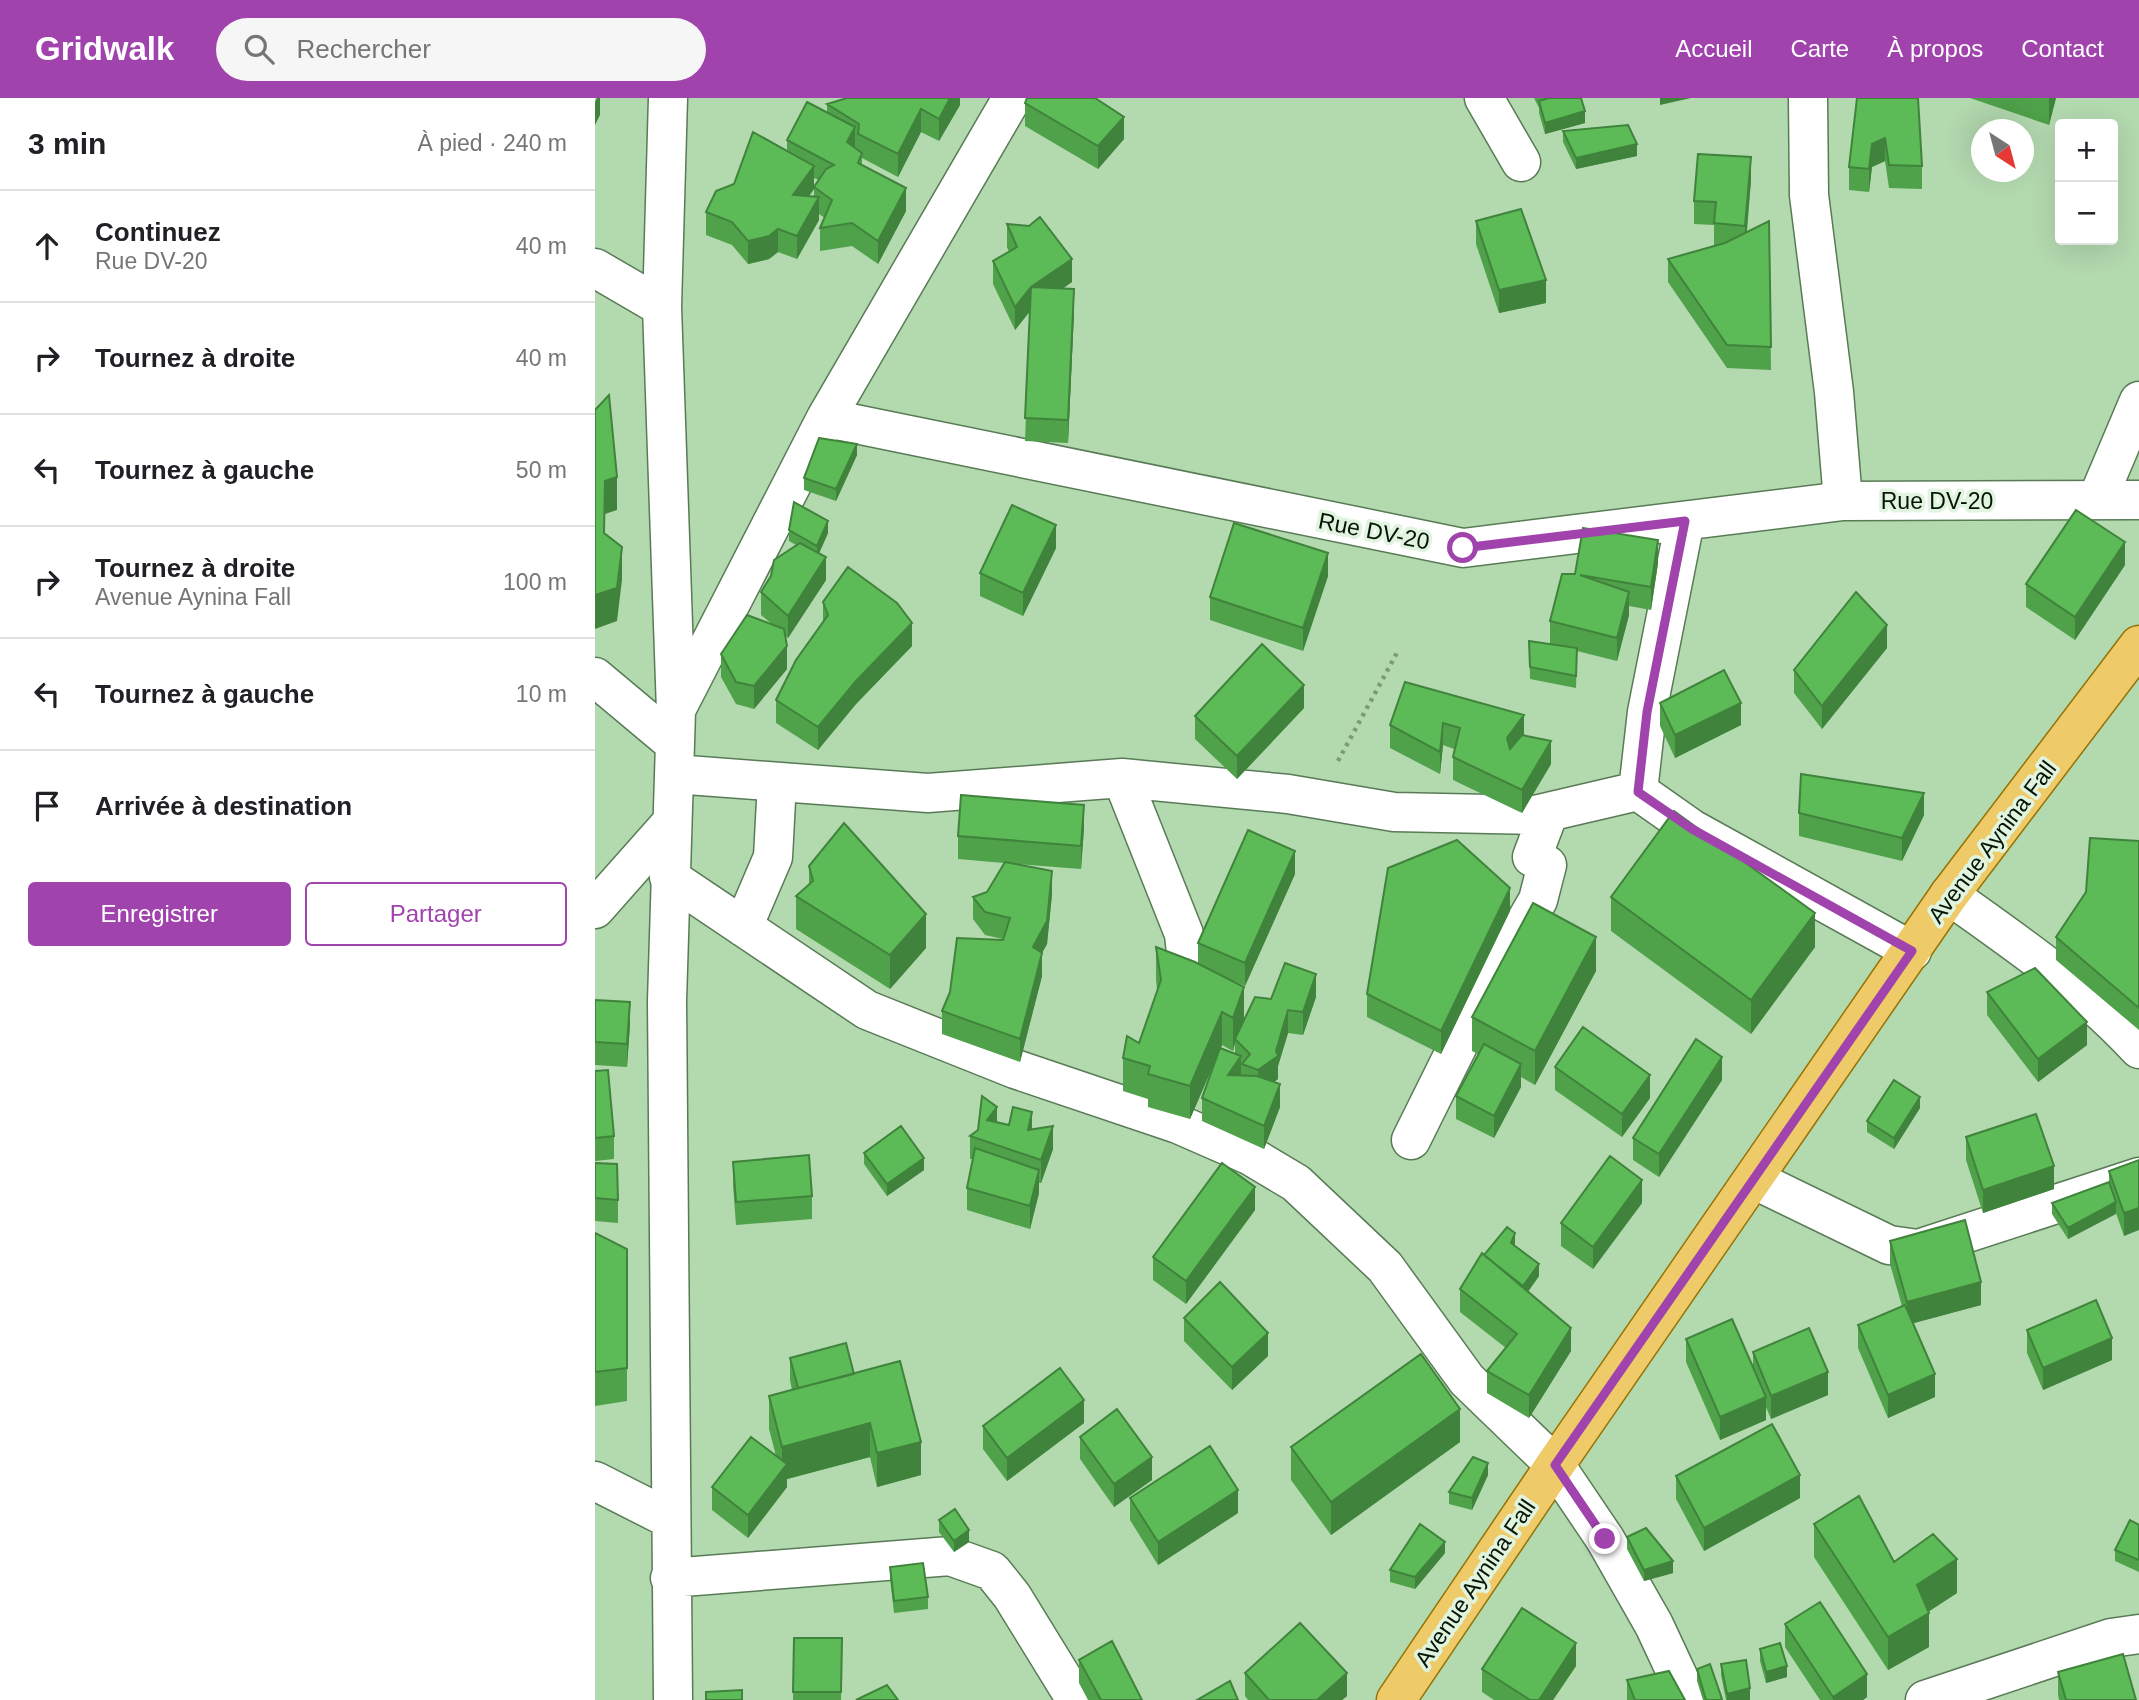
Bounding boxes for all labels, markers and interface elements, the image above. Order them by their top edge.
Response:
search box [216,18,706,81]
text: Gridwalk [35,30,174,67]
icon: search [240,30,278,68]
text: Rechercher [296,34,431,64]
text: Accueil [1675,35,1753,62]
text: Carte [1791,35,1849,62]
text: À propos [1887,35,1983,62]
text: Contact [2021,35,2104,62]
north arrow [1971,119,2034,182]
map controls [2055,119,2118,245]
button: + [2055,119,2118,182]
text: 3 min [28,127,106,160]
text: À pied · 240 m [417,130,567,156]
button: − [2055,182,2118,245]
text: Continuez [95,217,221,247]
icon: ahead [28,227,66,265]
text: 40 m [516,233,567,259]
text: Rue DV-20 [95,248,208,274]
icon: right [28,339,66,377]
text: Tournez à droite [95,343,295,373]
text: 40 m [516,345,567,371]
icon: left [28,451,66,489]
text: Tournez à gauche [95,455,314,485]
text: 50 m [516,457,567,483]
street label: Rue DV-20 [1881,488,1993,514]
street label: Rue DV-20 [1316,508,1432,554]
route start [1447,532,1478,563]
text: Tournez à droite [95,553,295,583]
icon: right [28,563,66,601]
text: 100 m [503,569,567,595]
text: Avenue Aynina Fall [95,584,291,610]
icon: left [28,675,66,713]
text: Tournez à gauche [95,679,314,709]
text: 10 m [516,681,567,707]
street label: Avenue Aynina Fall [1923,756,2061,928]
icon: arrive [28,787,66,825]
text: Arrivée à destination [95,791,352,821]
button: Enregistrer [28,882,291,946]
button: Partager [305,882,567,946]
street label: Avenue Aynina Fall [1409,1494,1541,1672]
route end [1589,1523,1620,1554]

